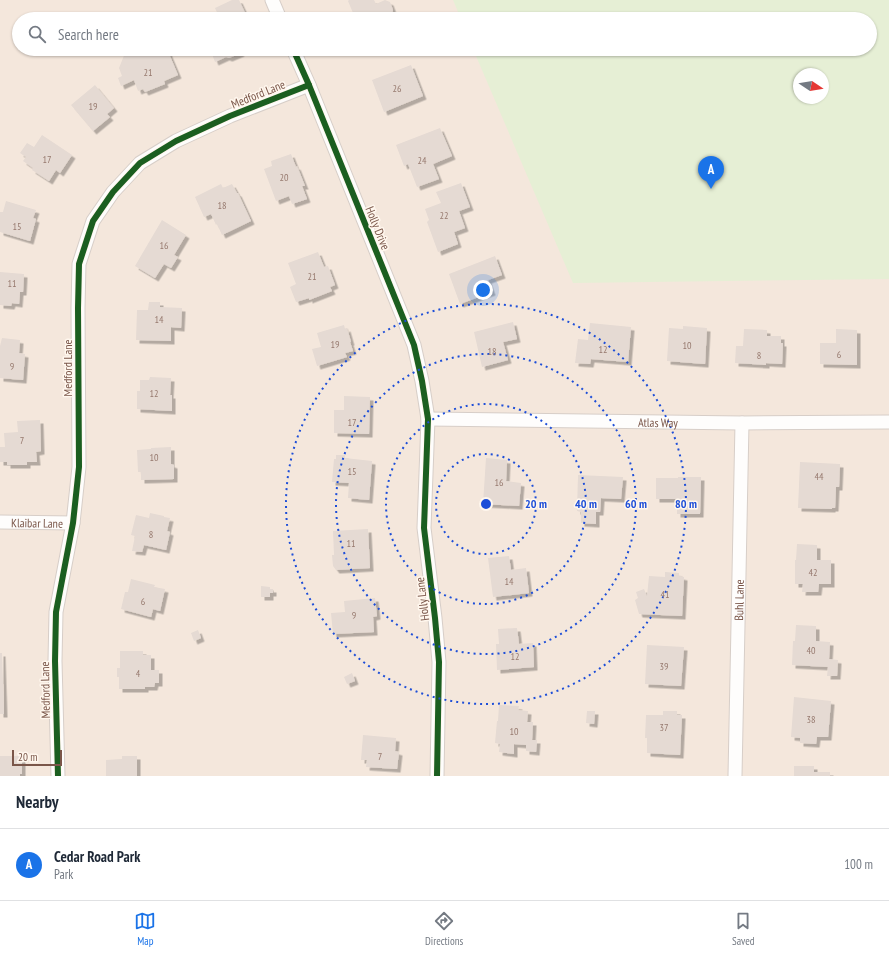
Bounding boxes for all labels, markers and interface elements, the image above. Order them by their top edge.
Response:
search box [12,12,877,56]
icon: search [26,23,48,45]
text: Search here [58,25,119,44]
house number: 21 [144,66,153,79]
north arrow [793,68,829,104]
street label: Medford Lane [229,76,287,112]
house number: 26 [393,82,402,95]
house number: 19 [89,100,98,113]
house number: 17 [43,153,52,166]
house number: 24 [418,154,427,167]
pin: A [698,156,724,189]
house number: 20 [280,171,289,184]
house number: 18 [218,199,227,212]
street label: Holly Drive [362,204,394,252]
house number: 22 [440,209,449,222]
house number: 15 [13,220,22,233]
house number: 16 [160,239,169,252]
house number: 21 [308,270,317,283]
house number: 11 [8,277,17,290]
your location [473,280,493,300]
house number: 14 [155,313,164,326]
house number: 19 [331,338,340,351]
house number: 10 [683,339,692,352]
street label: Medford Lane [60,340,75,396]
house number: 12 [599,343,608,356]
house number: 18 [488,345,497,358]
house number: 6 [837,348,842,361]
house number: 8 [757,349,761,362]
house number: 9 [10,360,14,373]
house number: 12 [150,387,159,400]
street label: Atlas Way [638,414,678,430]
house number: 17 [348,416,357,429]
house number: 7 [20,434,24,447]
house number: 10 [150,451,159,464]
house number: 15 [348,465,357,478]
house number: 44 [815,470,824,483]
house number: 16 [495,476,504,489]
text: 20 m [525,496,547,511]
text: 40 m [575,496,597,511]
text: 60 m [625,496,647,511]
text: 80 m [675,496,697,511]
centre of rings [479,497,493,511]
street label: Klaibar Lane [11,515,63,530]
house number: 8 [149,528,153,541]
house number: 11 [347,537,356,550]
house number: 42 [809,566,818,579]
house number: 14 [505,575,514,588]
street label: Holly Lane [412,576,432,622]
street label: Buhl Lane [731,579,746,621]
house number: 41 [661,588,670,601]
house number: 6 [141,595,146,608]
house number: 9 [352,609,356,622]
house number: 40 [807,644,816,657]
house number: 12 [511,650,520,663]
house number: 39 [660,660,669,673]
street label: Medford Lane [37,661,53,719]
house number: 4 [136,667,141,680]
house number: 38 [807,713,816,726]
house number: 37 [660,721,669,734]
house number: 10 [510,725,519,738]
scale bar [12,748,62,767]
text: 20 m [18,750,37,764]
house number: 7 [378,750,382,763]
text: Nearby [16,791,59,813]
text: Cedar Road Park [54,847,140,866]
text: A [26,856,32,873]
text: 100 m [844,856,873,873]
text: Park [54,866,73,883]
tab: Map [134,910,156,948]
tab: Directions [425,910,463,948]
tab: Saved [732,910,755,948]

